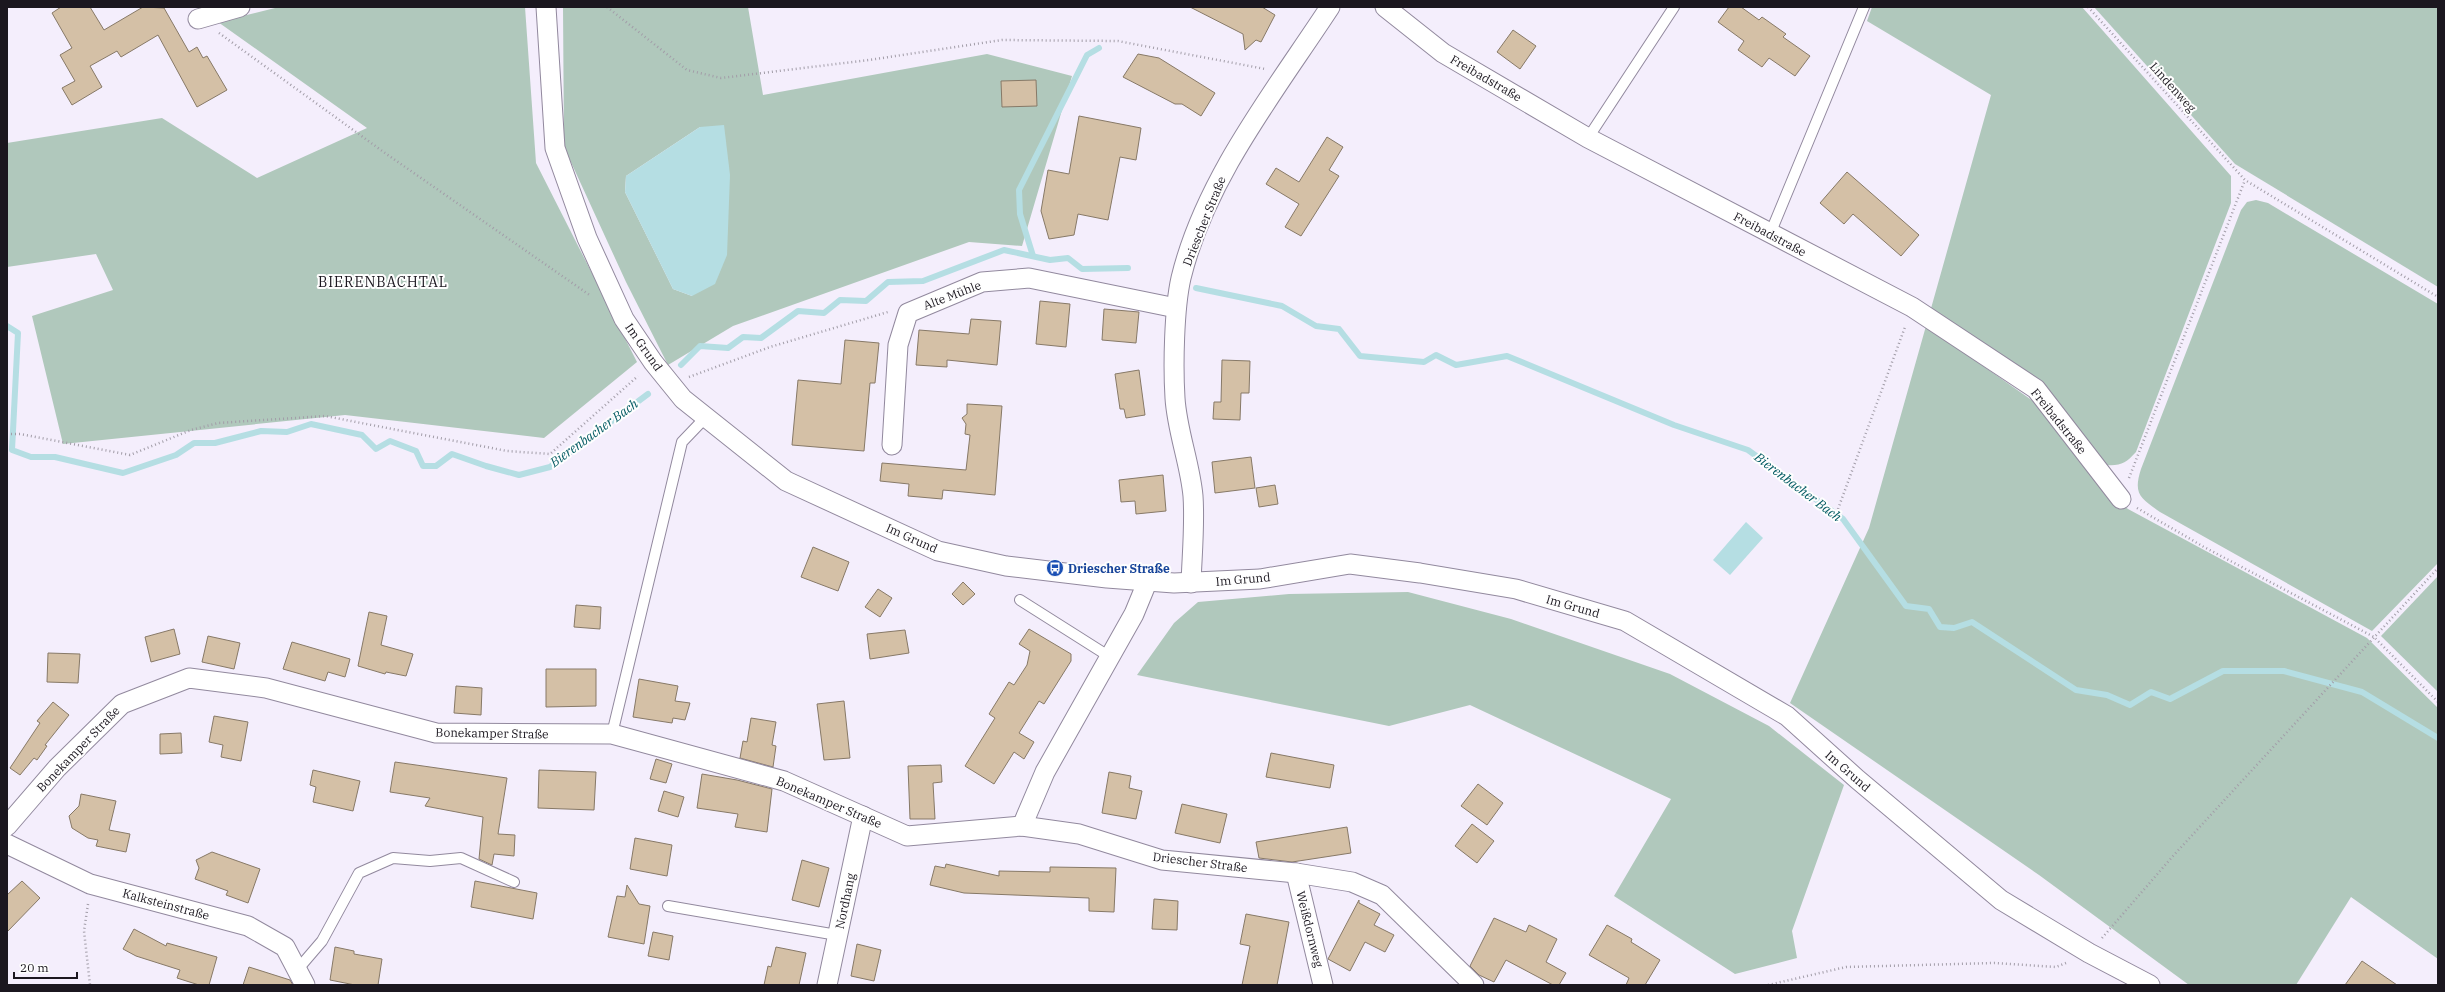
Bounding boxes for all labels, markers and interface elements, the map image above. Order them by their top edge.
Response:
street label: Freibadstraße [1448,52,1524,104]
street label: Lindenweg [2147,59,2200,115]
street label: Driescher Straße [1179,174,1229,268]
street label: Freibadstraße [1731,209,1809,259]
district label: BIERENBACHTAL [318,273,448,291]
street label: Alte Mühle [921,277,983,313]
street label: Im Grund [622,320,666,374]
street label: Freibadstraße [2028,385,2090,457]
water label: Bierenbacher Bach [546,395,641,471]
water label: Bierenbacher Bach [1750,448,1845,525]
street label: Im Grund [884,520,940,556]
bus stop icon: Driescher Straße [1045,558,1065,578]
place label: Driescher Straße [1068,561,1170,576]
street label: Im Grund [1215,569,1271,589]
street label: Im Grund [1545,591,1601,621]
street label: Bonekamper Straße [33,703,123,795]
street label: Bonekamper Straße [435,725,549,741]
street label: Im Grund [1822,747,1874,795]
street label: Bonekamper Straße [774,773,884,831]
street label: Driescher Straße [1152,849,1248,875]
street label: Nordhang [832,871,858,930]
street label: Kalksteinstraße [121,885,211,923]
street label: Weißdornweg [1293,889,1327,969]
scale bar [14,954,77,980]
text: 20 m [20,960,49,975]

